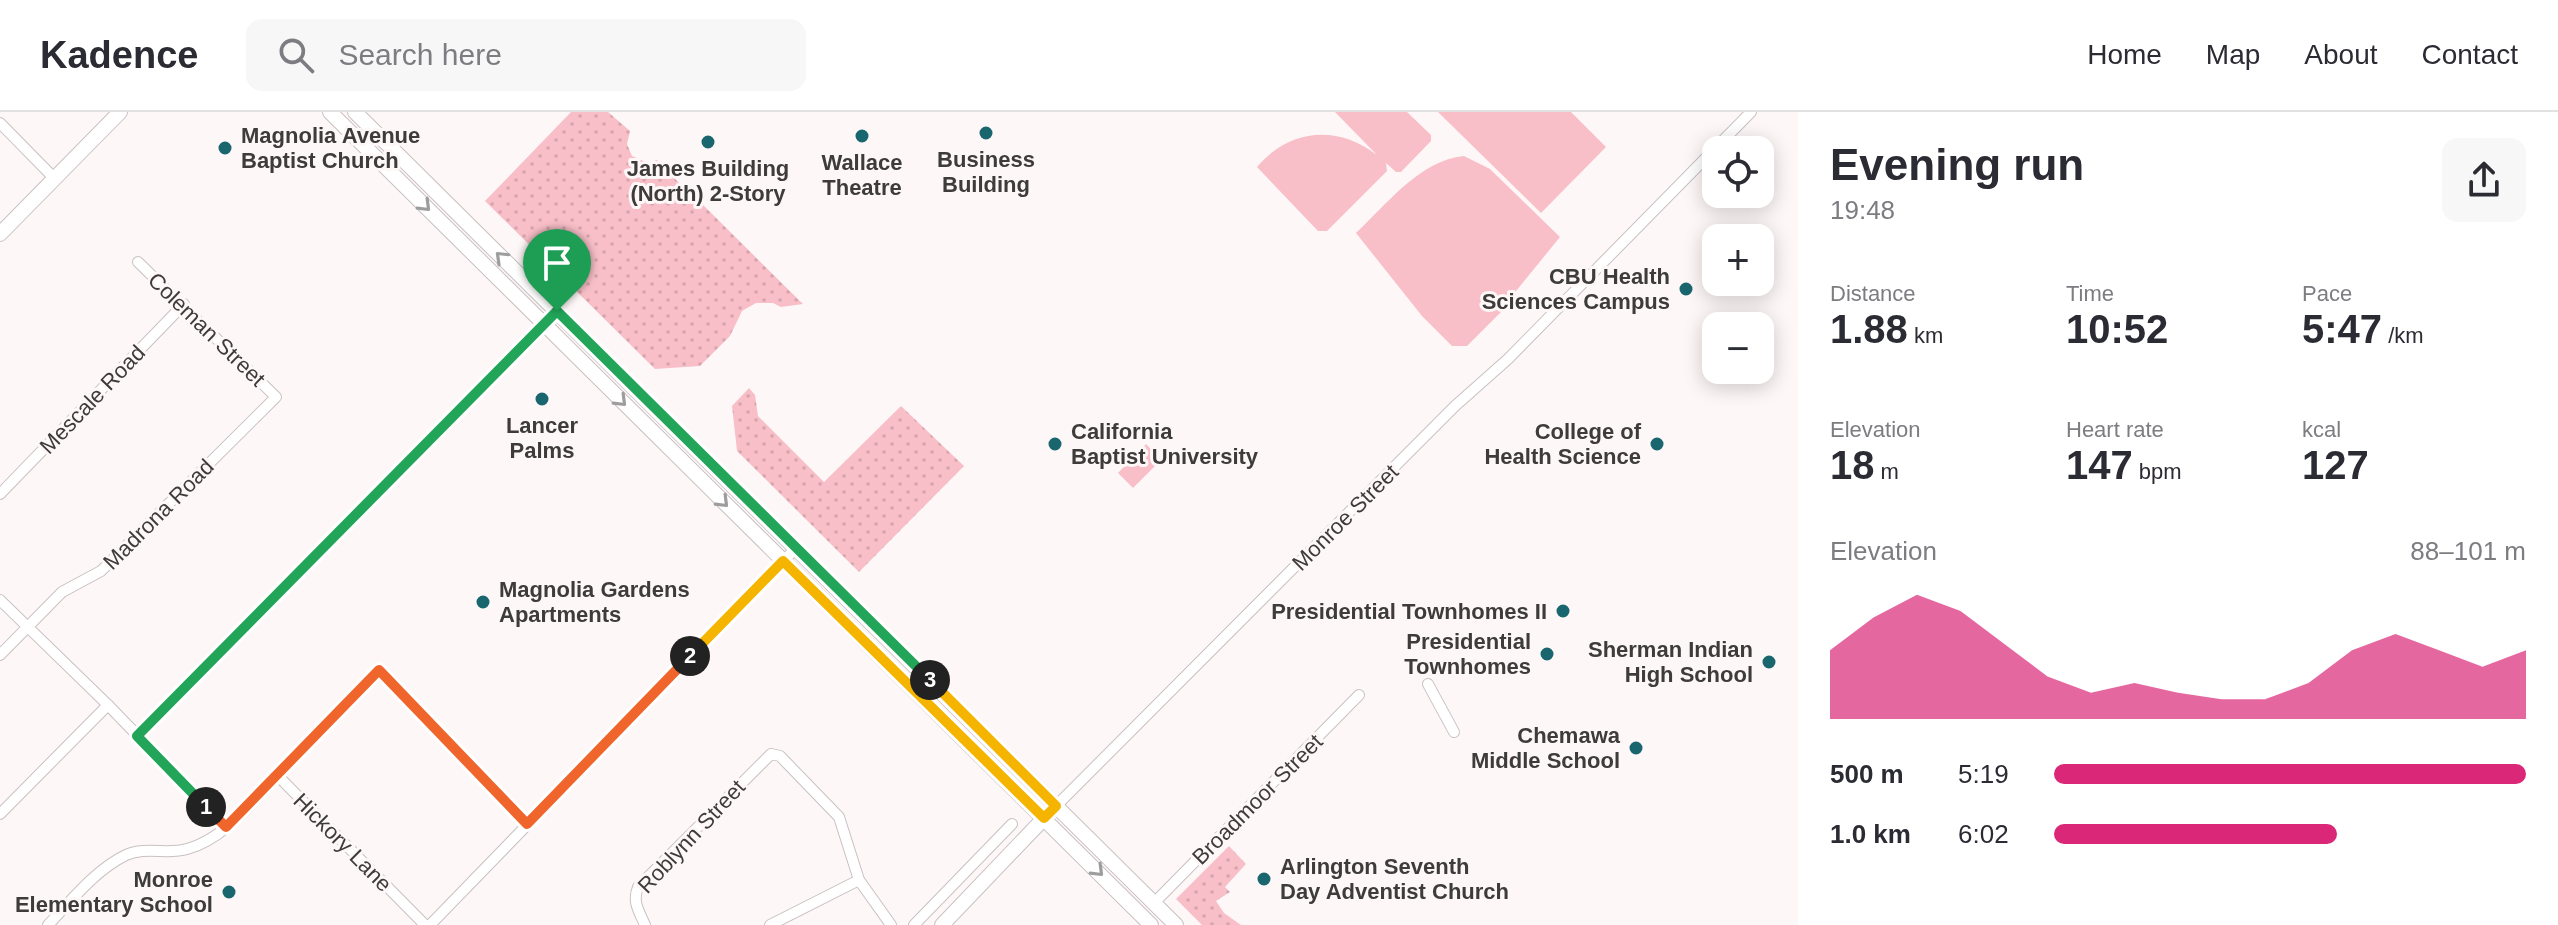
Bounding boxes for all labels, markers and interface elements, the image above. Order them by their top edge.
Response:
search box [246,19,806,91]
icon: search [274,33,318,77]
text: Kadence [40,34,198,76]
text: Search here [338,38,502,71]
text: Home [2087,39,2162,70]
text: Map [2206,39,2260,70]
text: About [2304,39,2378,70]
text: Contact [2422,39,2518,70]
place label: Magnolia Avenue Baptist Church [241,123,420,173]
marker: Business Building [977,124,995,142]
marker: Wallace Theatre [853,127,871,145]
marker: James Building (North) 2-Story [699,133,717,151]
map controls [1702,136,1774,384]
button: locate [1702,136,1774,208]
button: share [2442,138,2526,222]
marker: Magnolia Avenue Baptist Church [216,139,234,157]
text: Evening run [1830,140,2084,189]
place label: Business Building [937,147,1035,197]
place label: Wallace Theatre [821,150,903,200]
place label: James Building (North) 2-Story [627,156,789,206]
text: 19:48 [1830,195,1895,225]
one-way arrow [416,197,430,211]
button: + [1702,224,1774,296]
pin [523,229,591,311]
icon: arrive [535,241,579,285]
one-way arrow [496,251,510,266]
place label: CBU Health Sciences Campus [1482,264,1670,314]
street label: Coleman Street [143,267,270,391]
marker: CBU Health Sciences Campus [1677,280,1695,298]
text: Distance [1830,281,1916,306]
text: Time [2066,281,2114,306]
text: Pace [2302,281,2352,306]
text: 1.88 [1830,307,1908,351]
text: 10:52 [2066,307,2168,351]
text: 5:47 [2302,307,2382,351]
button: − [1702,312,1774,384]
text: km [1908,323,1943,348]
text: /km [2382,323,2424,348]
street label: Mescale Road [35,340,150,459]
marker: Lancer Palms [533,390,551,408]
one-way arrow [612,391,626,406]
place label: Lancer Palms [506,413,579,463]
text: Elevation [1830,417,1921,442]
text: Heart rate [2066,417,2164,442]
text: kcal [2302,417,2341,442]
place label: California Baptist University [1071,419,1259,469]
place label: College of Health Science [1484,419,1642,469]
marker: California Baptist University [1046,435,1064,453]
marker: College of Health Science [1648,435,1666,453]
text: 18 [1830,443,1875,487]
text: 147 [2066,443,2133,487]
text: 127 [2302,443,2369,487]
street label: Madrona Road [98,454,219,575]
street label: Monroe Street [1287,459,1403,575]
text: m [1875,459,1899,484]
text: bpm [2133,459,2182,484]
one-way arrow [714,493,728,507]
text: Elevation [1830,536,1937,566]
text: 88–101 m [2410,536,2526,566]
place label: Magnolia Gardens Apartments [499,577,690,627]
marker: Magnolia Gardens Apartments [474,593,492,611]
place label: Presidential Townhomes II [1271,599,1547,624]
marker: Presidential Townhomes II [1554,602,1572,620]
place label: Presidential Townhomes [1404,629,1531,679]
pin: 2 [670,636,710,676]
place label: Sherman Indian High School [1588,637,1753,687]
text: 2 [684,643,696,668]
marker: Presidential Townhomes [1538,645,1556,663]
marker: Sherman Indian High School [1760,653,1778,671]
pin: 3 [910,660,950,700]
text: 3 [924,667,936,692]
place label: Chemawa Middle School [1471,723,1621,773]
street label: Broadmoor Street [1187,729,1328,870]
marker: Chemawa Middle School [1627,739,1645,757]
text: 500 m [1830,759,1904,789]
text: 5:19 [1958,759,2009,789]
street label: Roblynn Street [633,775,750,898]
pin: 1 [186,787,226,827]
street label: Hickory Lane [288,788,397,897]
text: 1 [200,794,212,819]
text: 1.0 km [1830,819,1911,849]
text: 6:02 [1958,819,2009,849]
place label: Arlington Seventh Day Adventist Church [1280,854,1509,904]
one-way arrow [1089,862,1103,876]
place label: Monroe Elementary School [15,867,213,917]
marker: Arlington Seventh Day Adventist Church [1255,870,1273,888]
marker: Monroe Elementary School [220,883,238,901]

